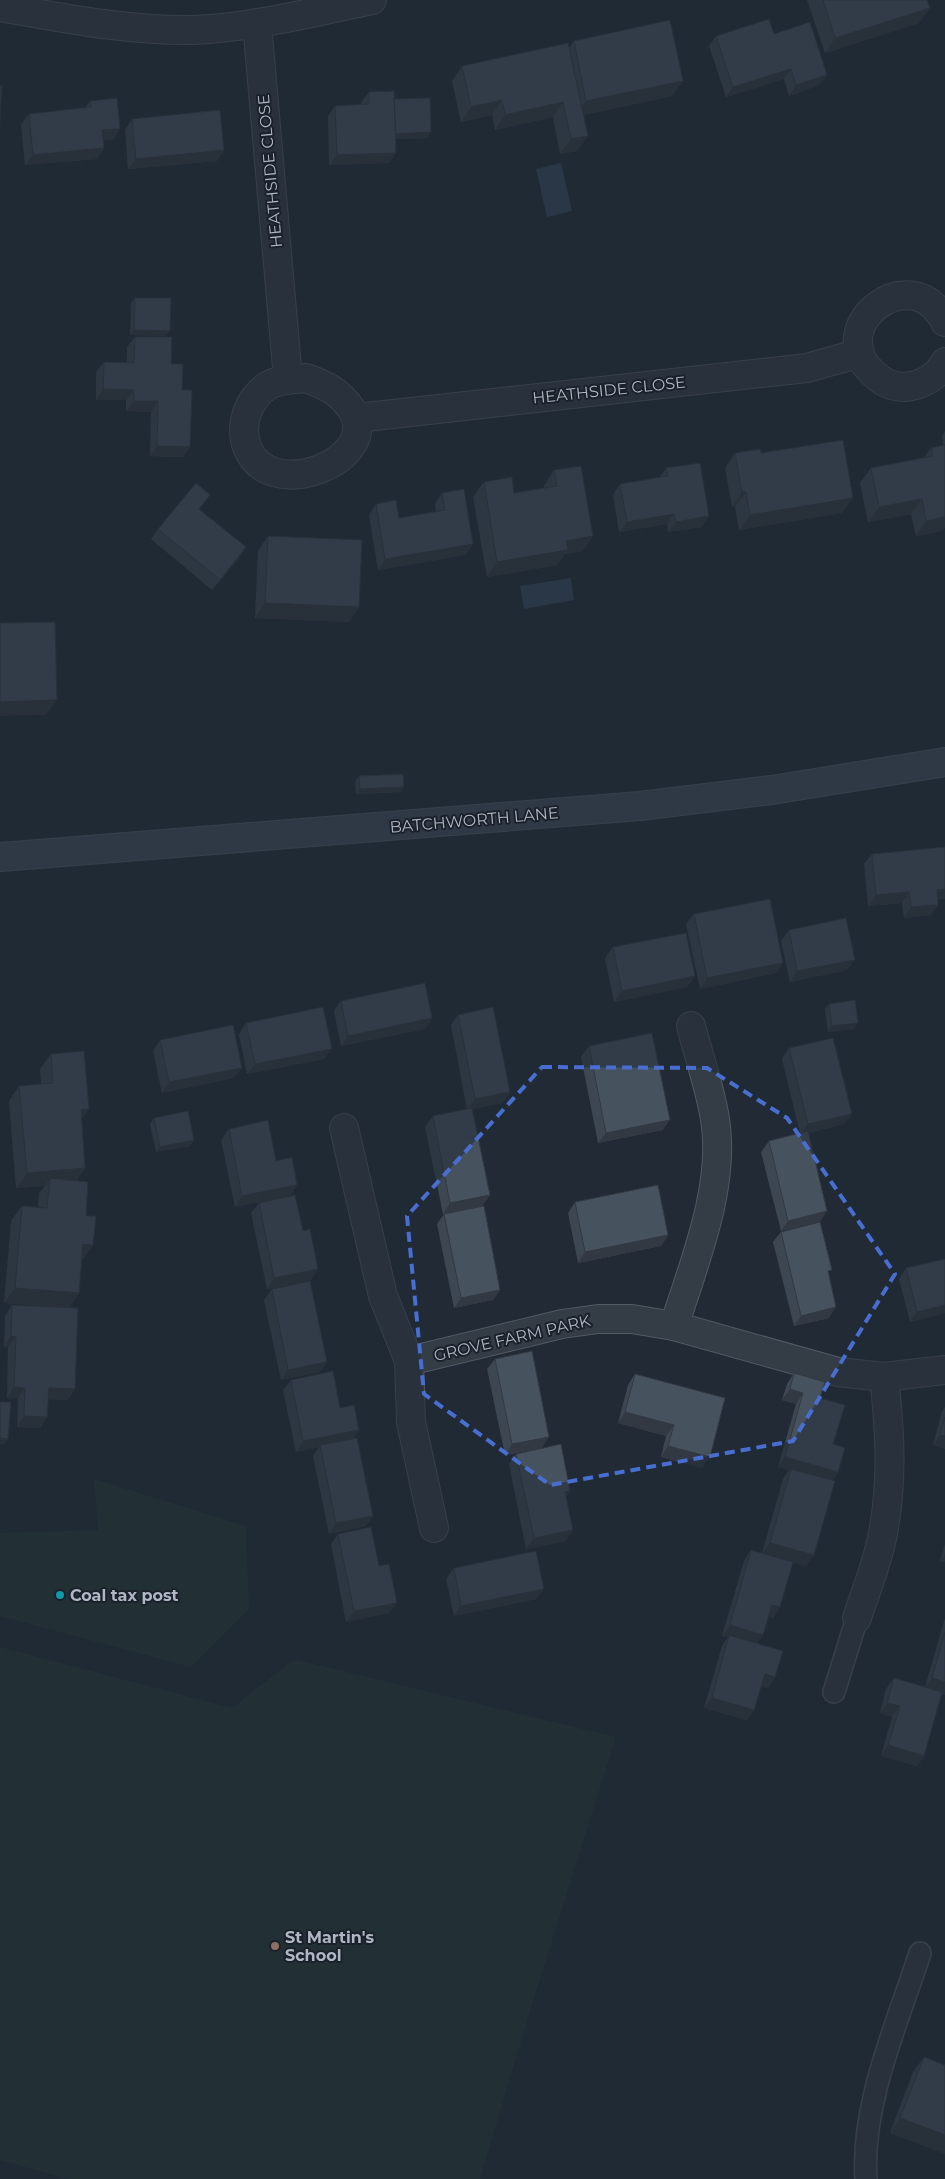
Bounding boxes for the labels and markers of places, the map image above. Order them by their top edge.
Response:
place label: Coal tax post [70,1586,178,1605]
marker: Coal tax post [54,1589,66,1601]
place label: St Martin's School [285,1928,374,1965]
marker: St Martin's School [269,1940,281,1952]

